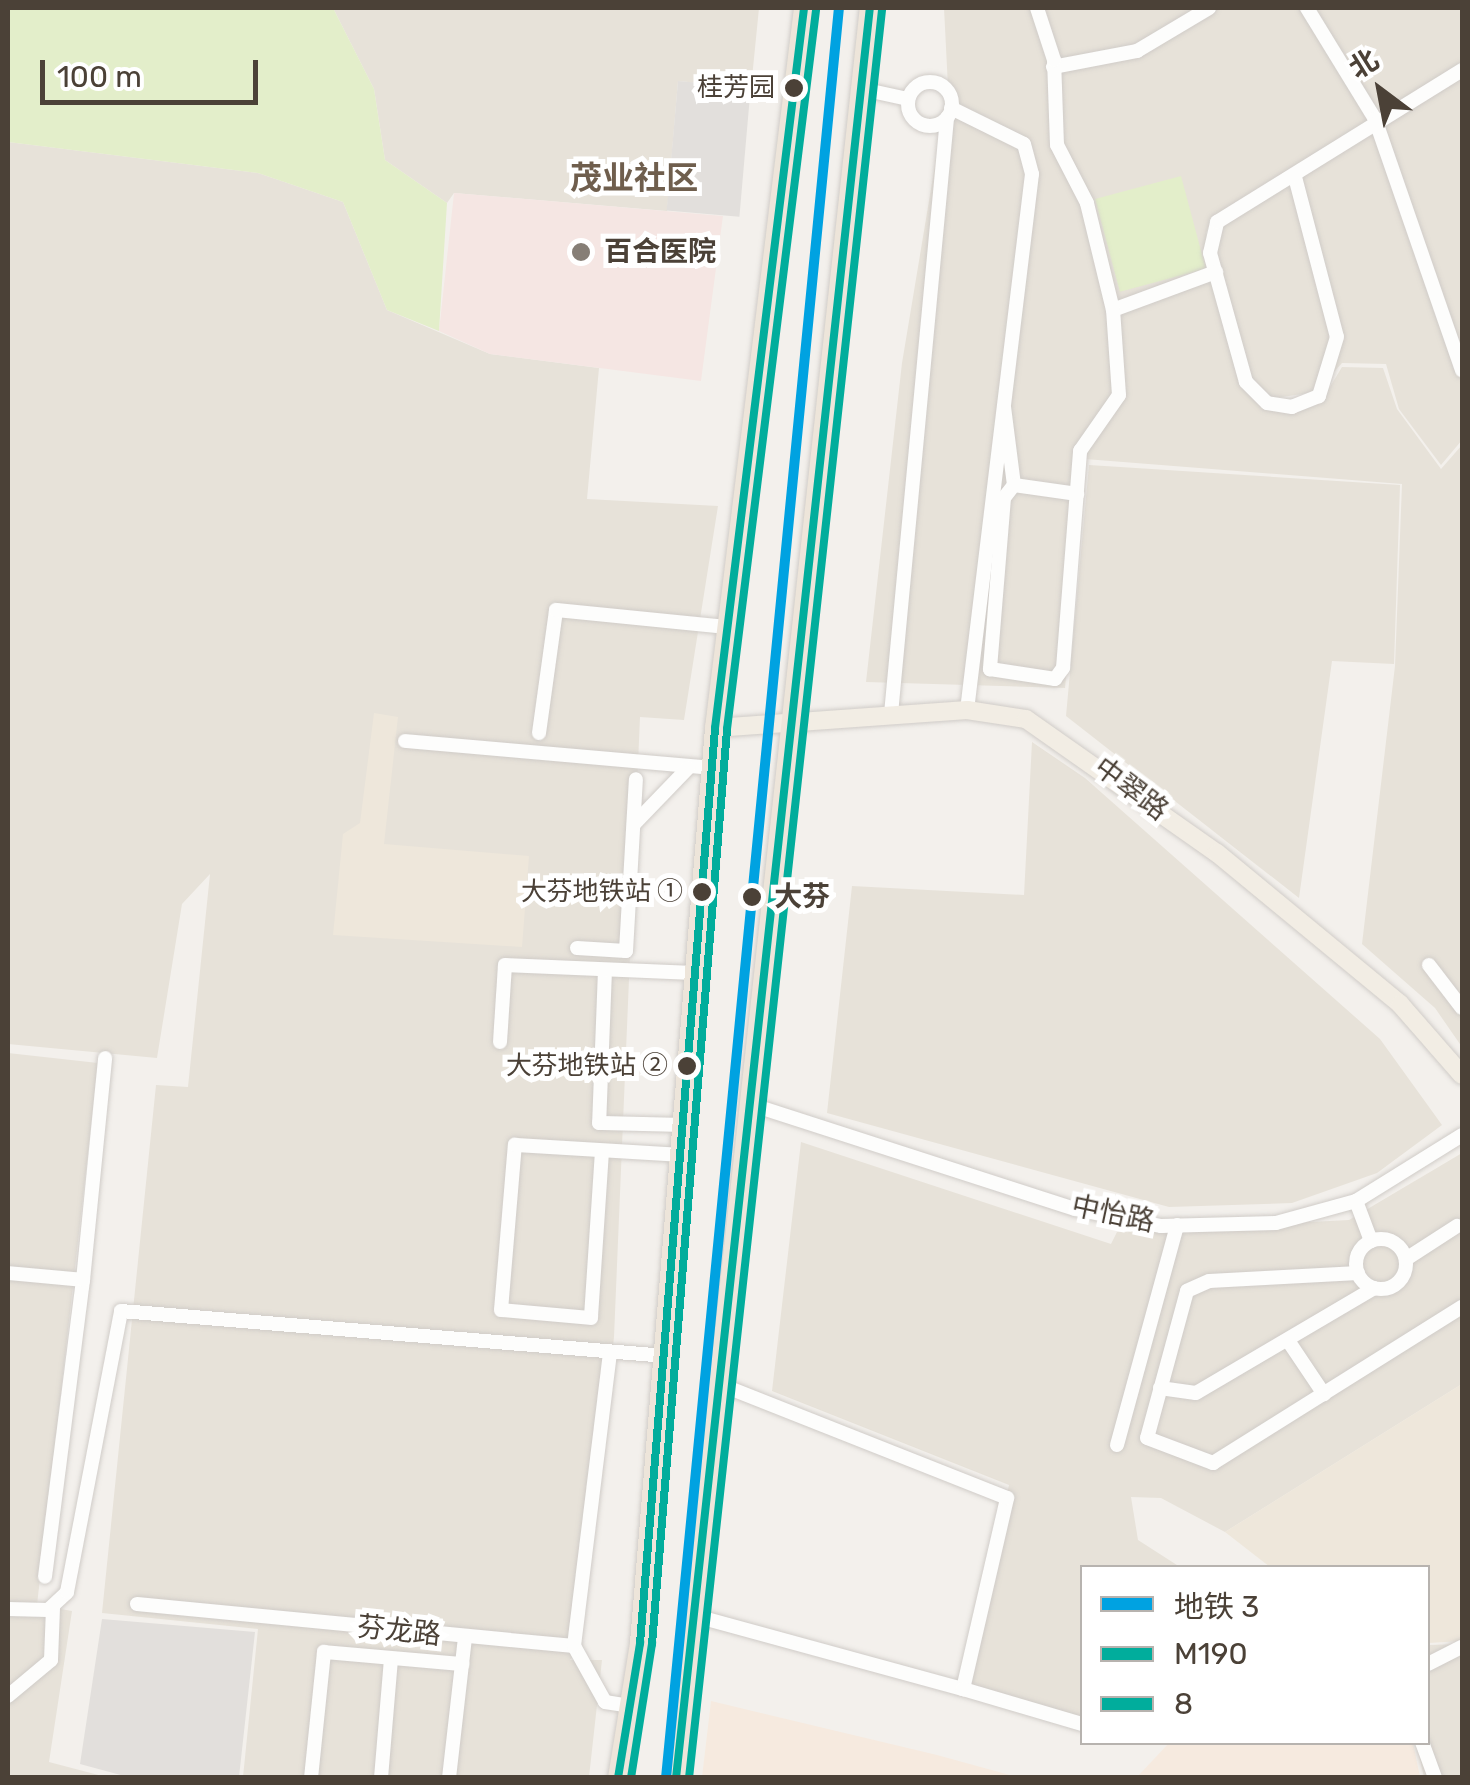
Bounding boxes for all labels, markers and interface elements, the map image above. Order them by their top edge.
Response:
scale bar [45,40,262,102]
north arrow [1330,40,1430,140]
text: 北 [1343,43,1384,86]
text: 100 m [57,59,142,95]
place label: 桂芳园 [697,72,775,104]
marker: 桂芳园 [784,78,804,98]
district label: 茂业社区 [570,159,698,197]
place label: 百合医院 [604,235,716,269]
marker: 百合医院 [568,239,594,265]
street label: 中翠路 [1087,750,1175,828]
place label: 大芬地铁站 ① [521,876,683,908]
place label: 大芬 [774,880,830,914]
marker: 大芬地铁站 ① [692,882,712,902]
marker: 大芬 [739,884,765,910]
place label: 大芬地铁站 ② [506,1050,668,1082]
marker: 大芬地铁站 ② [677,1056,697,1076]
street label: 中怡路 [1068,1189,1158,1239]
legend [1080,1565,1430,1745]
text: 地铁 3 [1174,1589,1259,1625]
street label: 芬龙路 [355,1610,443,1652]
text: M190 [1174,1636,1248,1672]
text: 8 [1174,1686,1193,1722]

